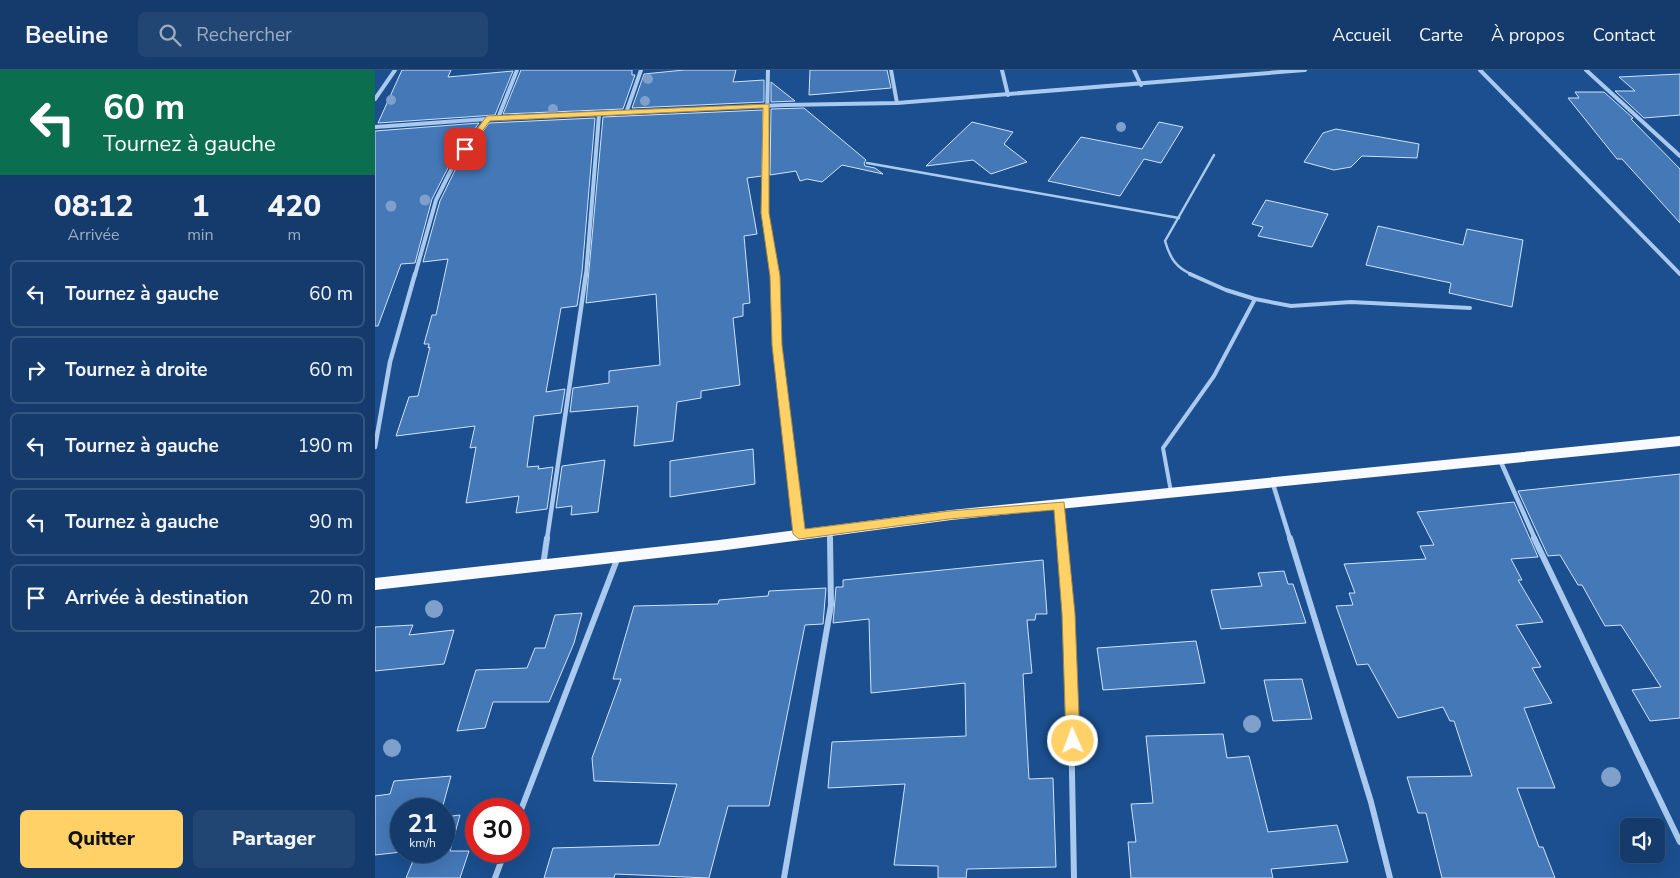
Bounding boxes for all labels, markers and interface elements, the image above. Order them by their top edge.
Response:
search box [138,12,488,57]
text: Beeline [25,19,108,51]
icon: search [156,21,184,49]
text: Rechercher [196,22,292,48]
text: Accueil [1332,23,1391,47]
text: Carte [1419,23,1463,47]
text: À propos [1491,23,1565,47]
text: Contact [1593,23,1655,47]
text: 60 m [103,84,185,131]
icon: left [20,90,85,155]
pin [444,128,486,170]
text: Tournez à gauche [103,129,276,159]
icon: arrive [451,135,479,163]
text: 08:12 [54,186,133,227]
text: 1 [191,186,209,227]
text: 420 [267,186,321,227]
text: Arrivée [68,224,120,246]
text: min [187,224,214,246]
text: m [287,224,301,246]
icon: left [22,280,50,308]
text: Tournez à gauche [65,281,219,307]
text: 60 m [309,281,353,307]
icon: right [22,356,50,384]
text: Tournez à droite [65,357,208,383]
text: 60 m [309,357,353,383]
icon: left [22,432,50,460]
text: Tournez à gauche [65,433,219,459]
text: 190 m [298,433,353,459]
icon: left [22,508,50,536]
text: Tournez à gauche [65,509,219,535]
text: 90 m [309,509,353,535]
icon: arrive [22,584,50,612]
text: Arrivée à destination [65,585,249,611]
text: 20 m [309,585,353,611]
position arrow [1046,714,1098,766]
speed limit sign: 30 [465,798,530,863]
text: 21 [407,807,438,841]
button: Quitter [20,810,183,868]
button: Partager [193,810,355,868]
map controls [1620,818,1665,863]
button: sound [1620,818,1665,863]
text: km/h [409,835,436,851]

